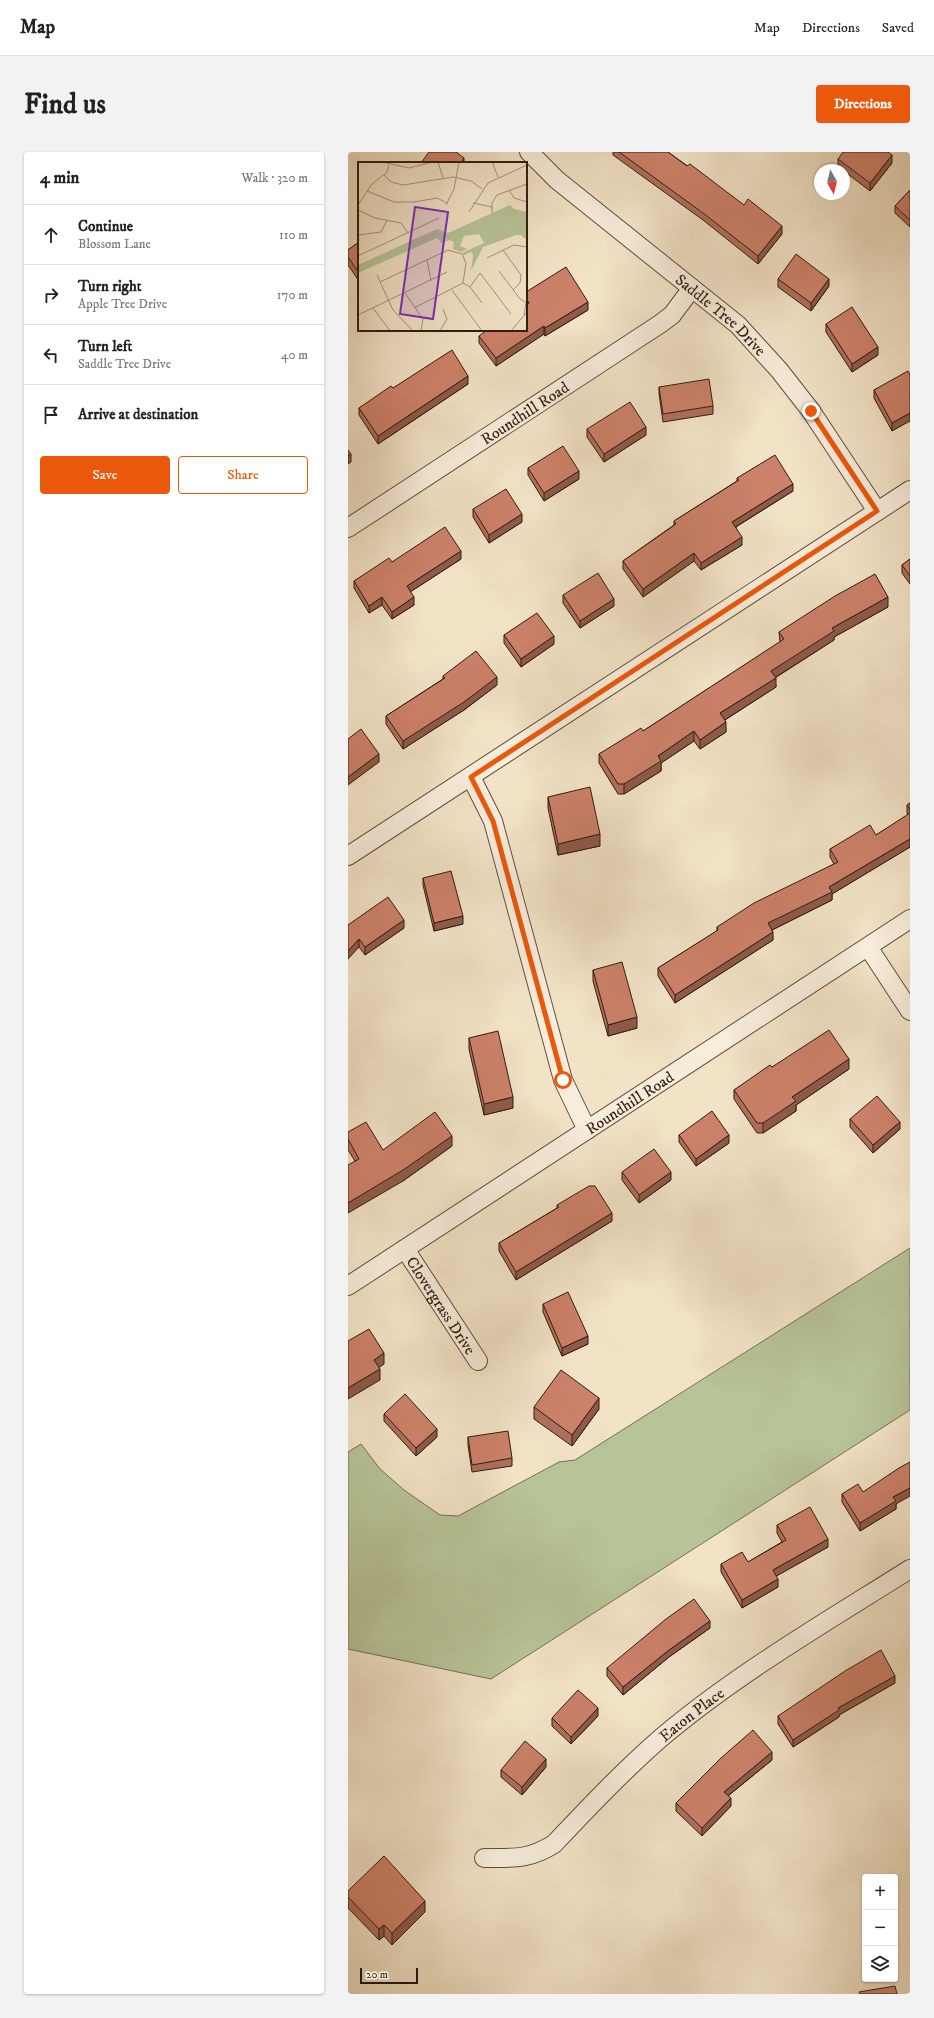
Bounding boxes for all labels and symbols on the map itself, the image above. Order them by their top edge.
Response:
inset map [358,162,527,331]
north arrow [814,164,850,200]
street label: Saddle Tree Drive [671,270,770,361]
street label: Roundhill Road [477,377,573,449]
route end [802,402,820,420]
street label: Roundhill Road [582,1067,678,1139]
route start [554,1071,572,1089]
street label: Clovergrass Drive [401,1253,480,1359]
street label: Eaton Place [655,1683,729,1746]
scale bar [360,1966,418,1985]

